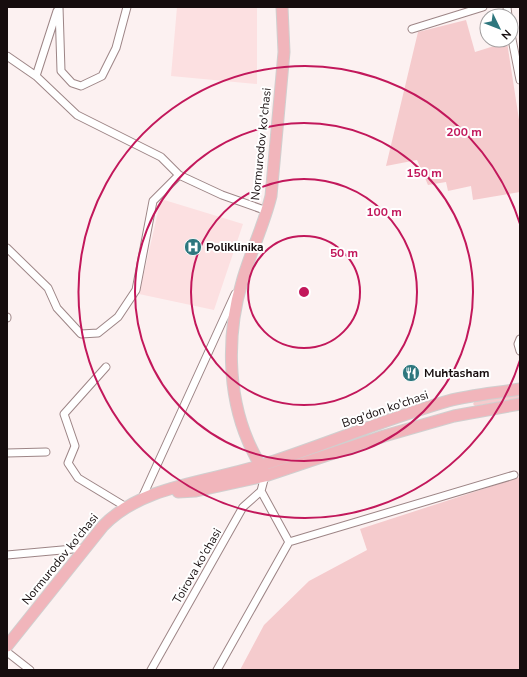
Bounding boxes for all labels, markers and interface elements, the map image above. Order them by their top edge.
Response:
north arrow [479,8,519,48]
text: N [498,26,514,43]
street label: Normurodov ko'chasi [247,87,275,201]
text: 200 m [446,124,482,140]
text: 150 m [406,165,442,181]
text: 100 m [366,204,402,220]
hospital icon: Poliklinika [183,237,203,257]
place label: Poliklinika [206,239,264,255]
text: 50 m [330,245,358,261]
centre of rings [297,285,311,299]
restaurant icon: Muhtasham [401,363,421,383]
place label: Muhtasham [424,365,490,381]
street label: Bog'don ko'chasi [340,387,430,431]
street label: Normurodov ko'chasi [18,510,102,608]
street label: Toirova ko'chasi [169,525,225,607]

